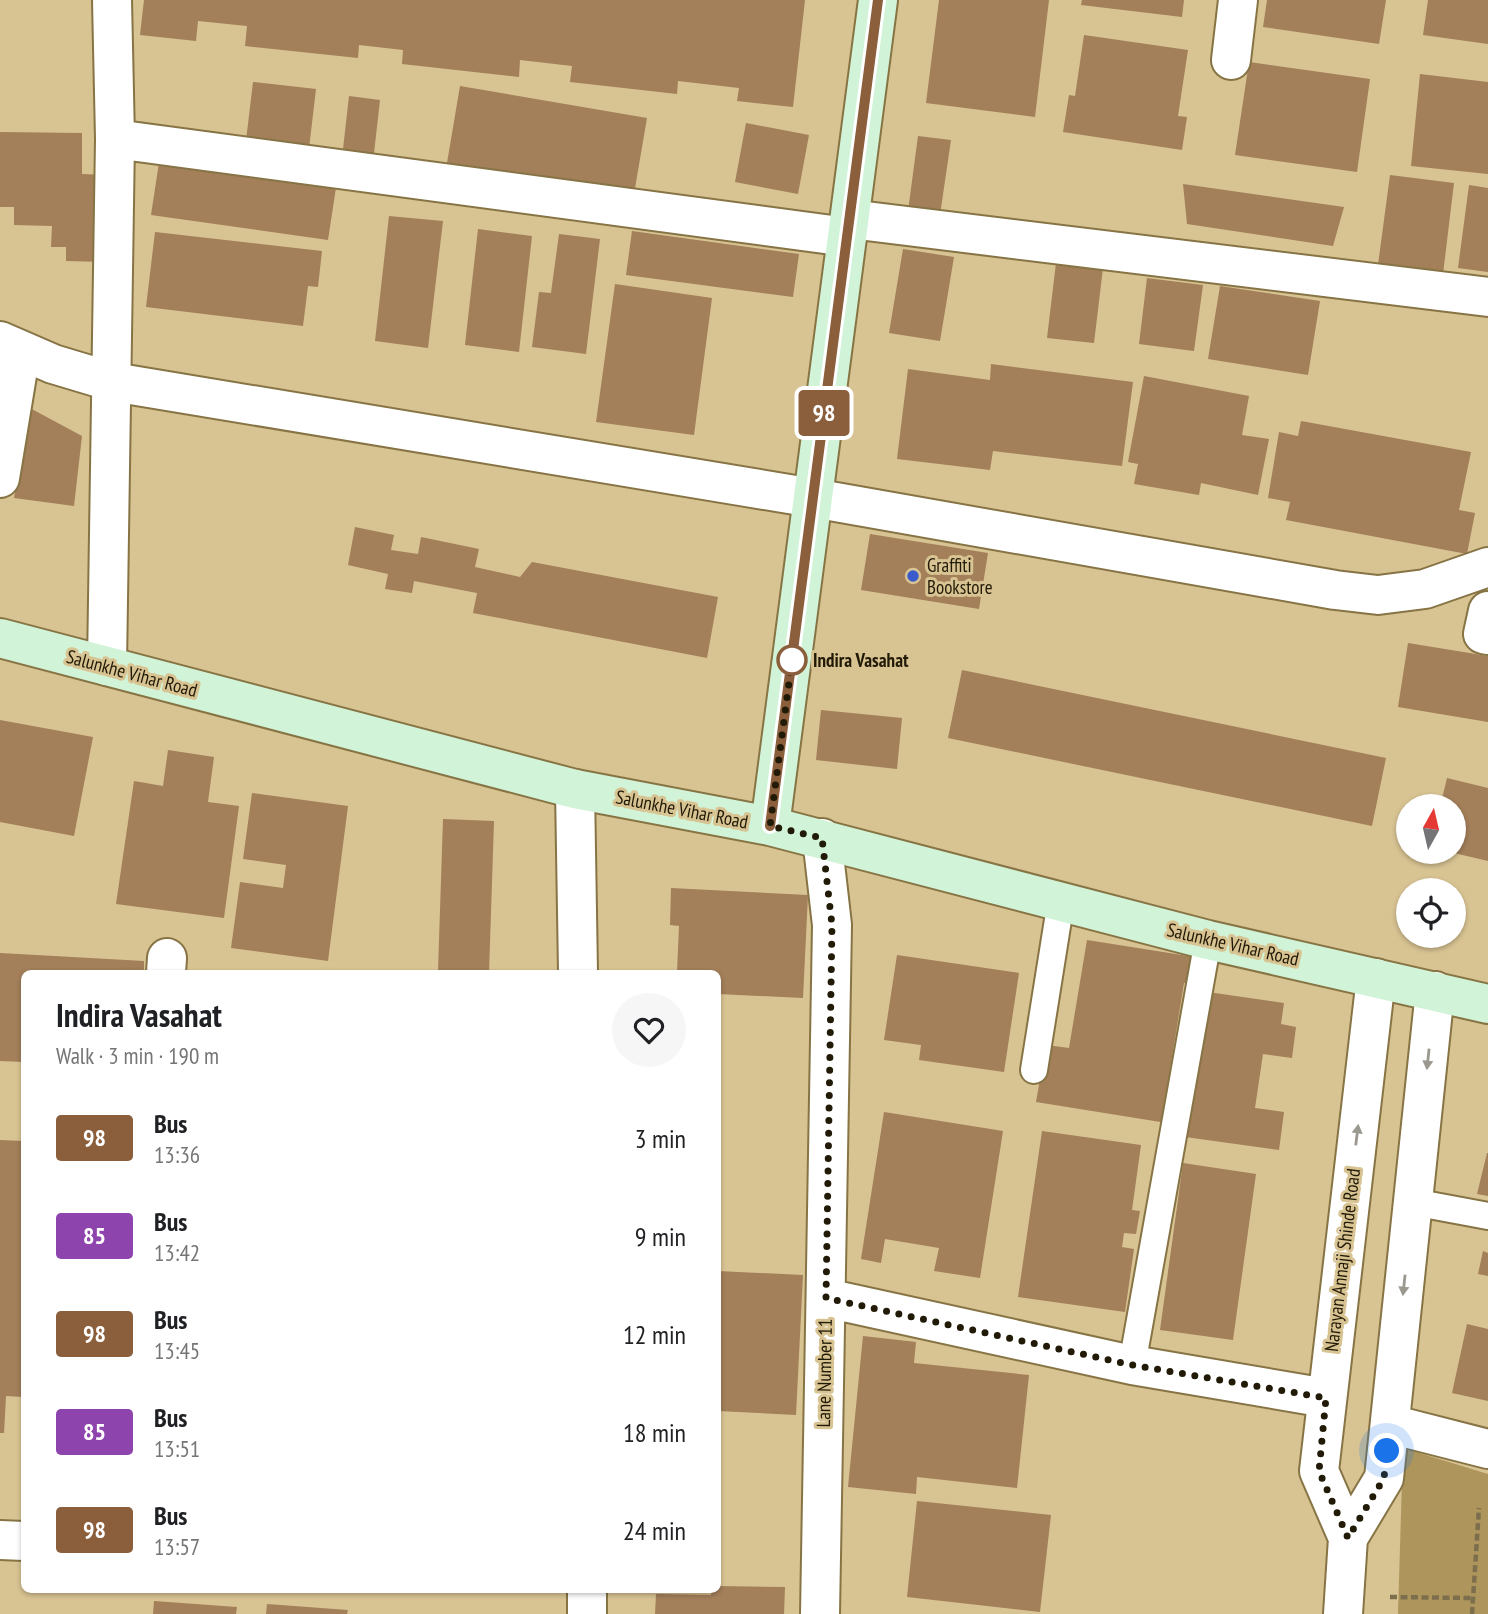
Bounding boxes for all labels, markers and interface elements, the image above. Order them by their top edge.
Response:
line badge: 98 [792,390,856,436]
text: 98 [813,397,835,428]
place label: Graffiti Bookstore [927,553,993,599]
marker: Graffiti Bookstore [905,568,921,584]
street label: Salunkhe Vihar Road [64,644,200,702]
marker: Indira Vasahat [777,645,807,675]
place label: Indira Vasahat [813,648,909,672]
street label: Salunkhe Vihar Road [614,784,750,834]
north arrow [1396,794,1466,864]
map controls [1396,794,1466,948]
button: locate [1396,878,1466,948]
street label: Salunkhe Vihar Road [1165,917,1301,971]
text: Indira Vasahat [56,993,222,1036]
button: heart [612,993,686,1067]
text: Walk · 3 min · 190 m [56,1041,219,1070]
one-way arrow [1422,1048,1433,1070]
text: Bus [154,1107,187,1140]
text: 98 [83,1122,106,1153]
text: 3 min [635,1122,686,1155]
one-way arrow [1352,1124,1363,1146]
text: 13:36 [154,1140,200,1169]
street label: Narayan Annaji Shinde Road [1319,1167,1365,1353]
text: Bus [154,1205,187,1238]
text: 85 [83,1220,106,1251]
text: 9 min [635,1220,686,1253]
text: 13:42 [154,1238,200,1267]
one-way arrow [1398,1274,1409,1296]
text: Bus [154,1303,187,1336]
text: 98 [83,1318,106,1349]
text: 12 min [623,1318,686,1351]
street label: Lane Number 11 [811,1318,837,1428]
text: 13:45 [154,1336,200,1365]
text: Bus [154,1401,187,1434]
text: 85 [83,1416,106,1447]
text: 18 min [623,1416,686,1449]
your location [1369,1433,1404,1468]
text: 13:51 [154,1434,200,1463]
text: Bus [154,1499,187,1532]
text: 98 [83,1514,106,1545]
text: 24 min [623,1514,686,1547]
text: 13:57 [154,1532,200,1561]

